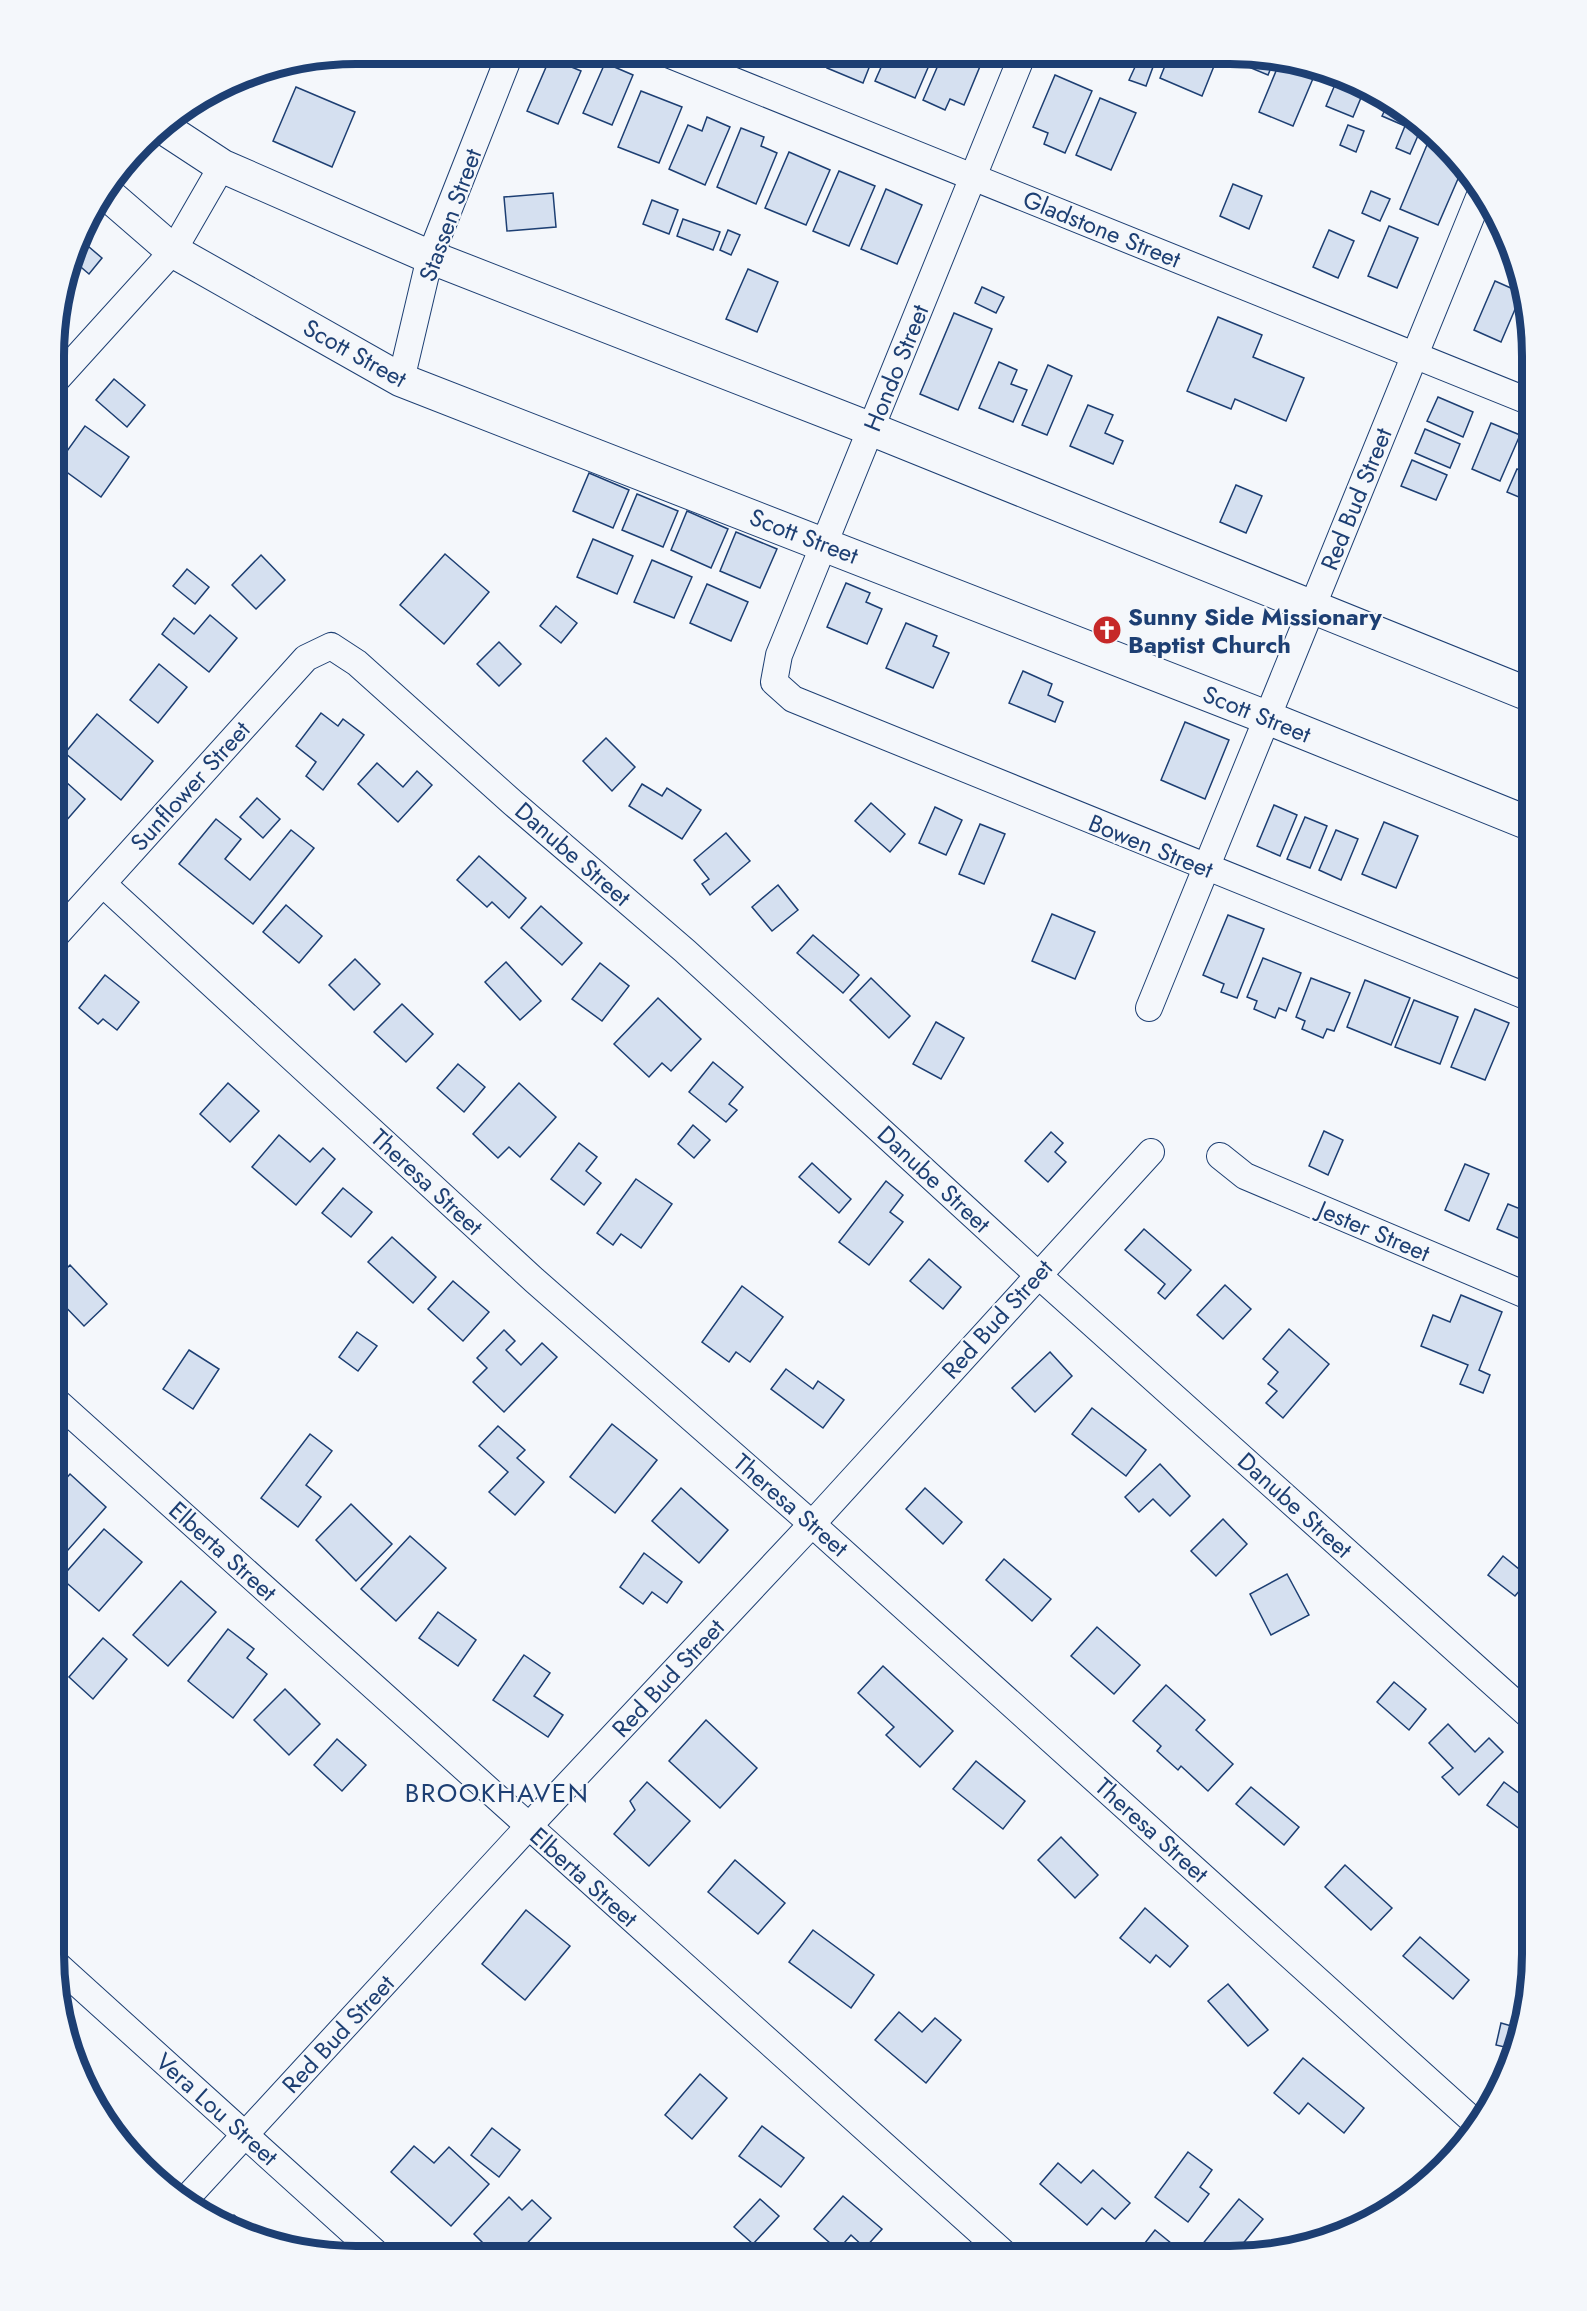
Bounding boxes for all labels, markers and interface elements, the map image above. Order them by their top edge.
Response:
street label: Stassen Street [410,143,490,286]
street label: Gladstone Street [1018,181,1186,277]
street label: Hondo Street [855,299,937,437]
street label: Scott Street [297,310,413,396]
street label: Red Bud Street [1312,422,1401,575]
street label: Scott Street [745,499,864,573]
place label: Sunny Side Missionary Baptist Church [1128,599,1382,662]
church icon: Sunny Side Missionary Baptist Church [1091,614,1123,646]
street label: Scott Street [1198,676,1316,752]
street label: Sunflower Street [122,713,258,859]
street label: Danube Street [507,794,639,914]
street label: Bowen Street [1083,805,1219,887]
street label: Danube Street [870,1117,999,1241]
street label: Theresa Street [363,1121,491,1243]
street label: Jester Street [1310,1191,1436,1270]
street label: Red Bud Street [934,1251,1061,1387]
street label: Danube Street [1230,1444,1360,1566]
street label: Theresa Street [726,1445,856,1565]
street label: Elberta Street [161,1493,285,1609]
street label: Red Bud Street [604,1611,732,1745]
street label: Theresa Street [1088,1769,1217,1891]
district label: BROOKHAVEN [405,1774,589,1812]
street label: Elberta Street [522,1819,646,1935]
street label: Red Bud Street [274,1967,402,2101]
street label: Vera Lou Street [148,2044,286,2174]

